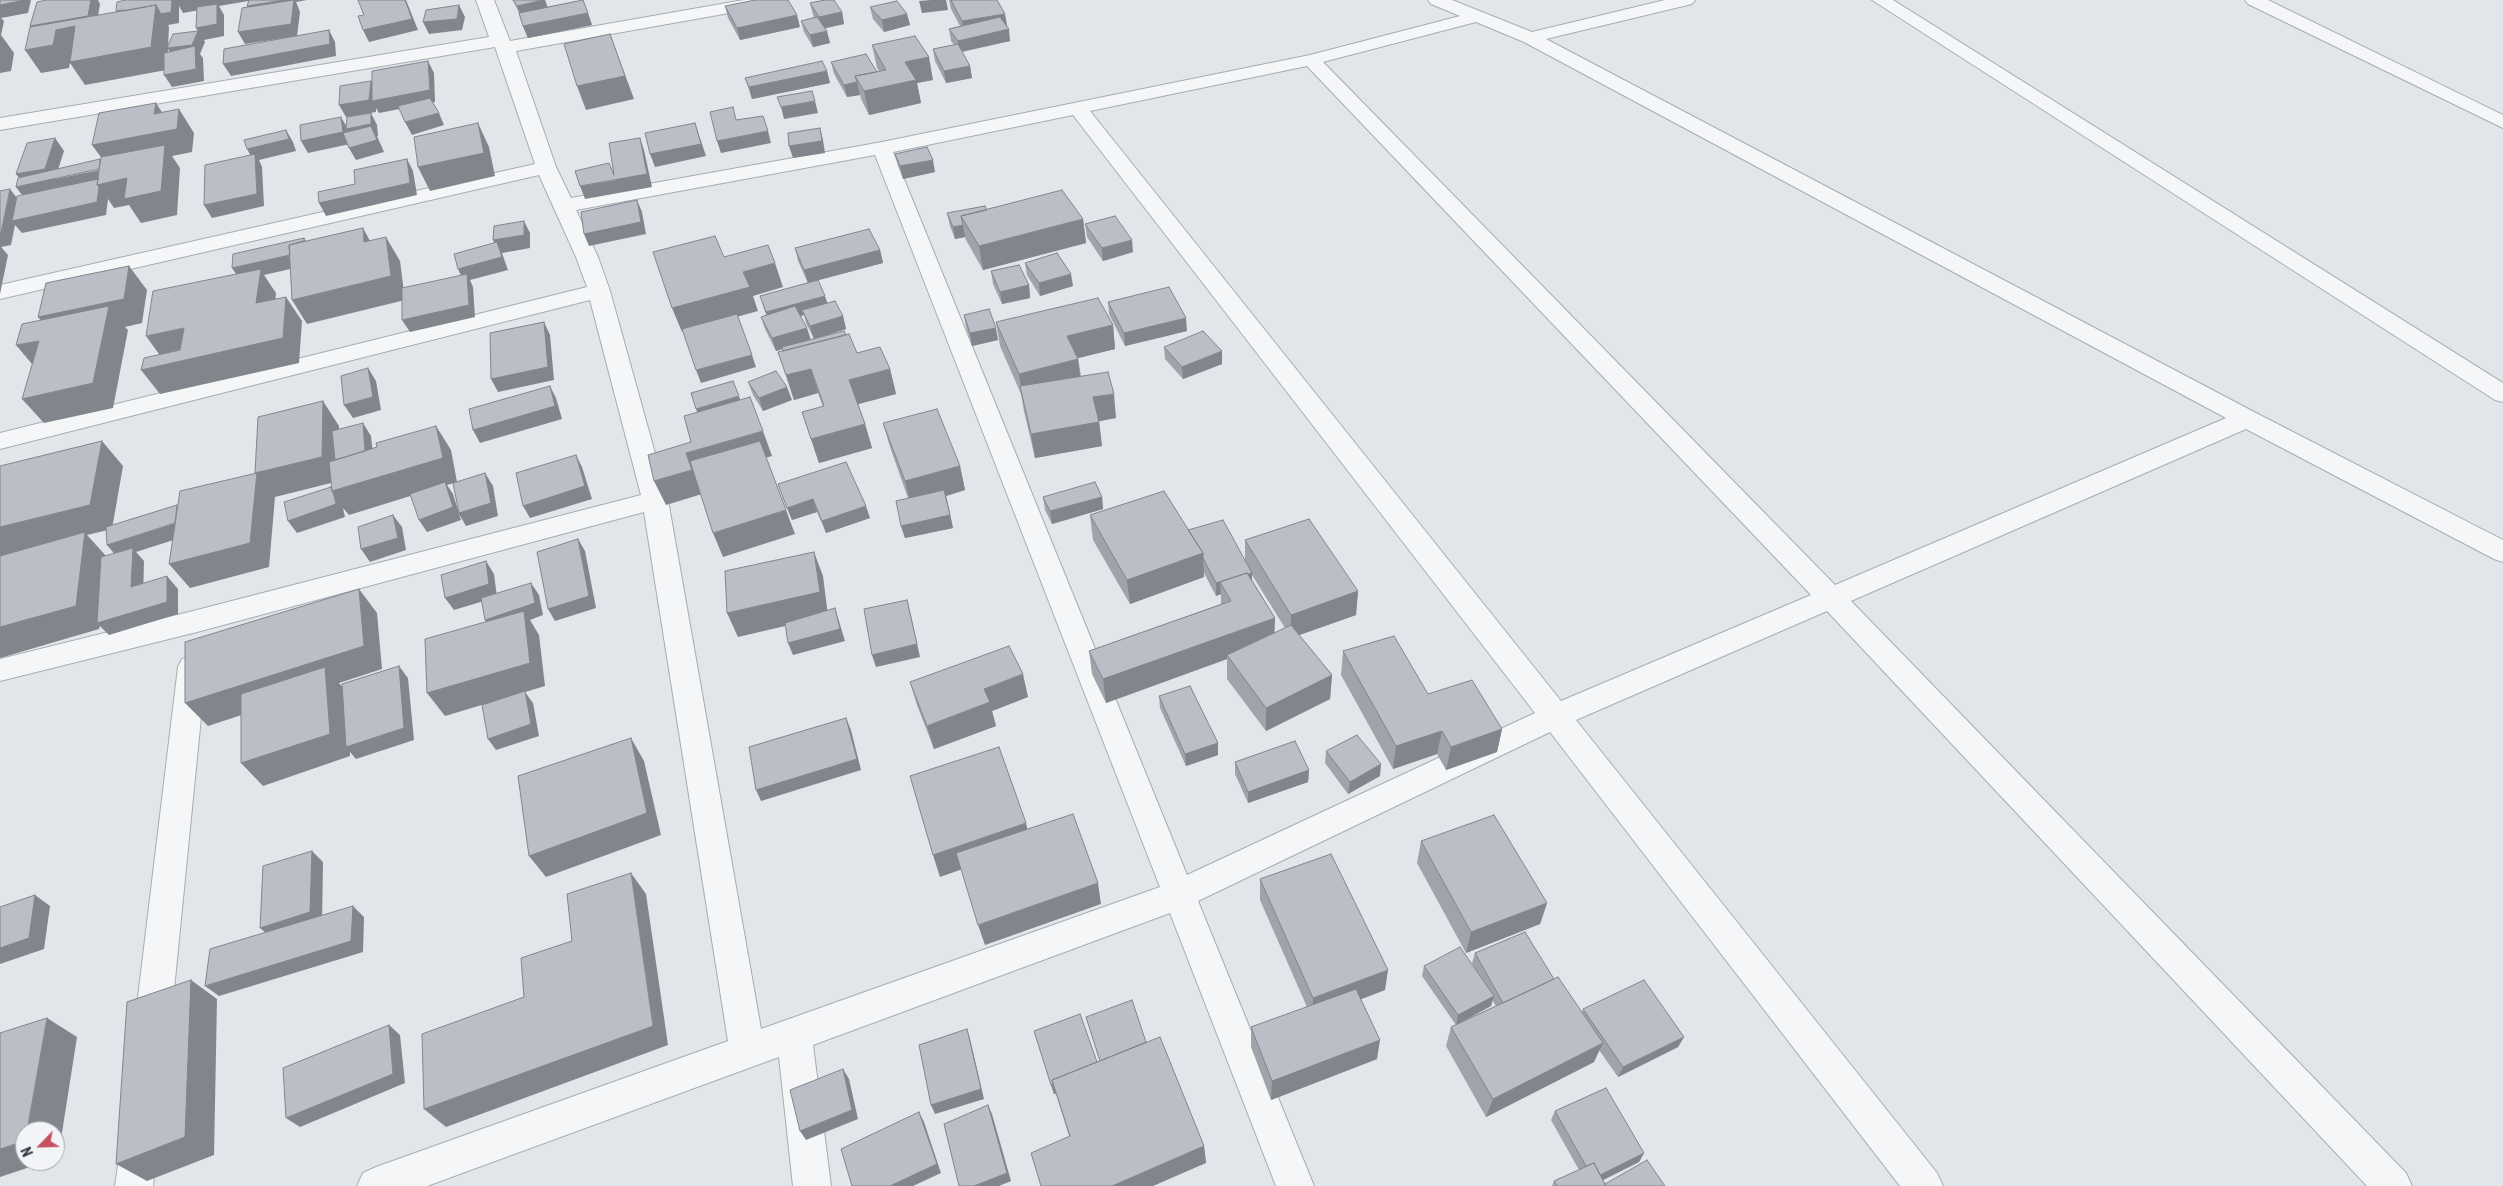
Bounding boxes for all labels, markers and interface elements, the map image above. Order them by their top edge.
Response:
north arrow [15,1121,65,1171]
text: N [18,1145,36,1159]

